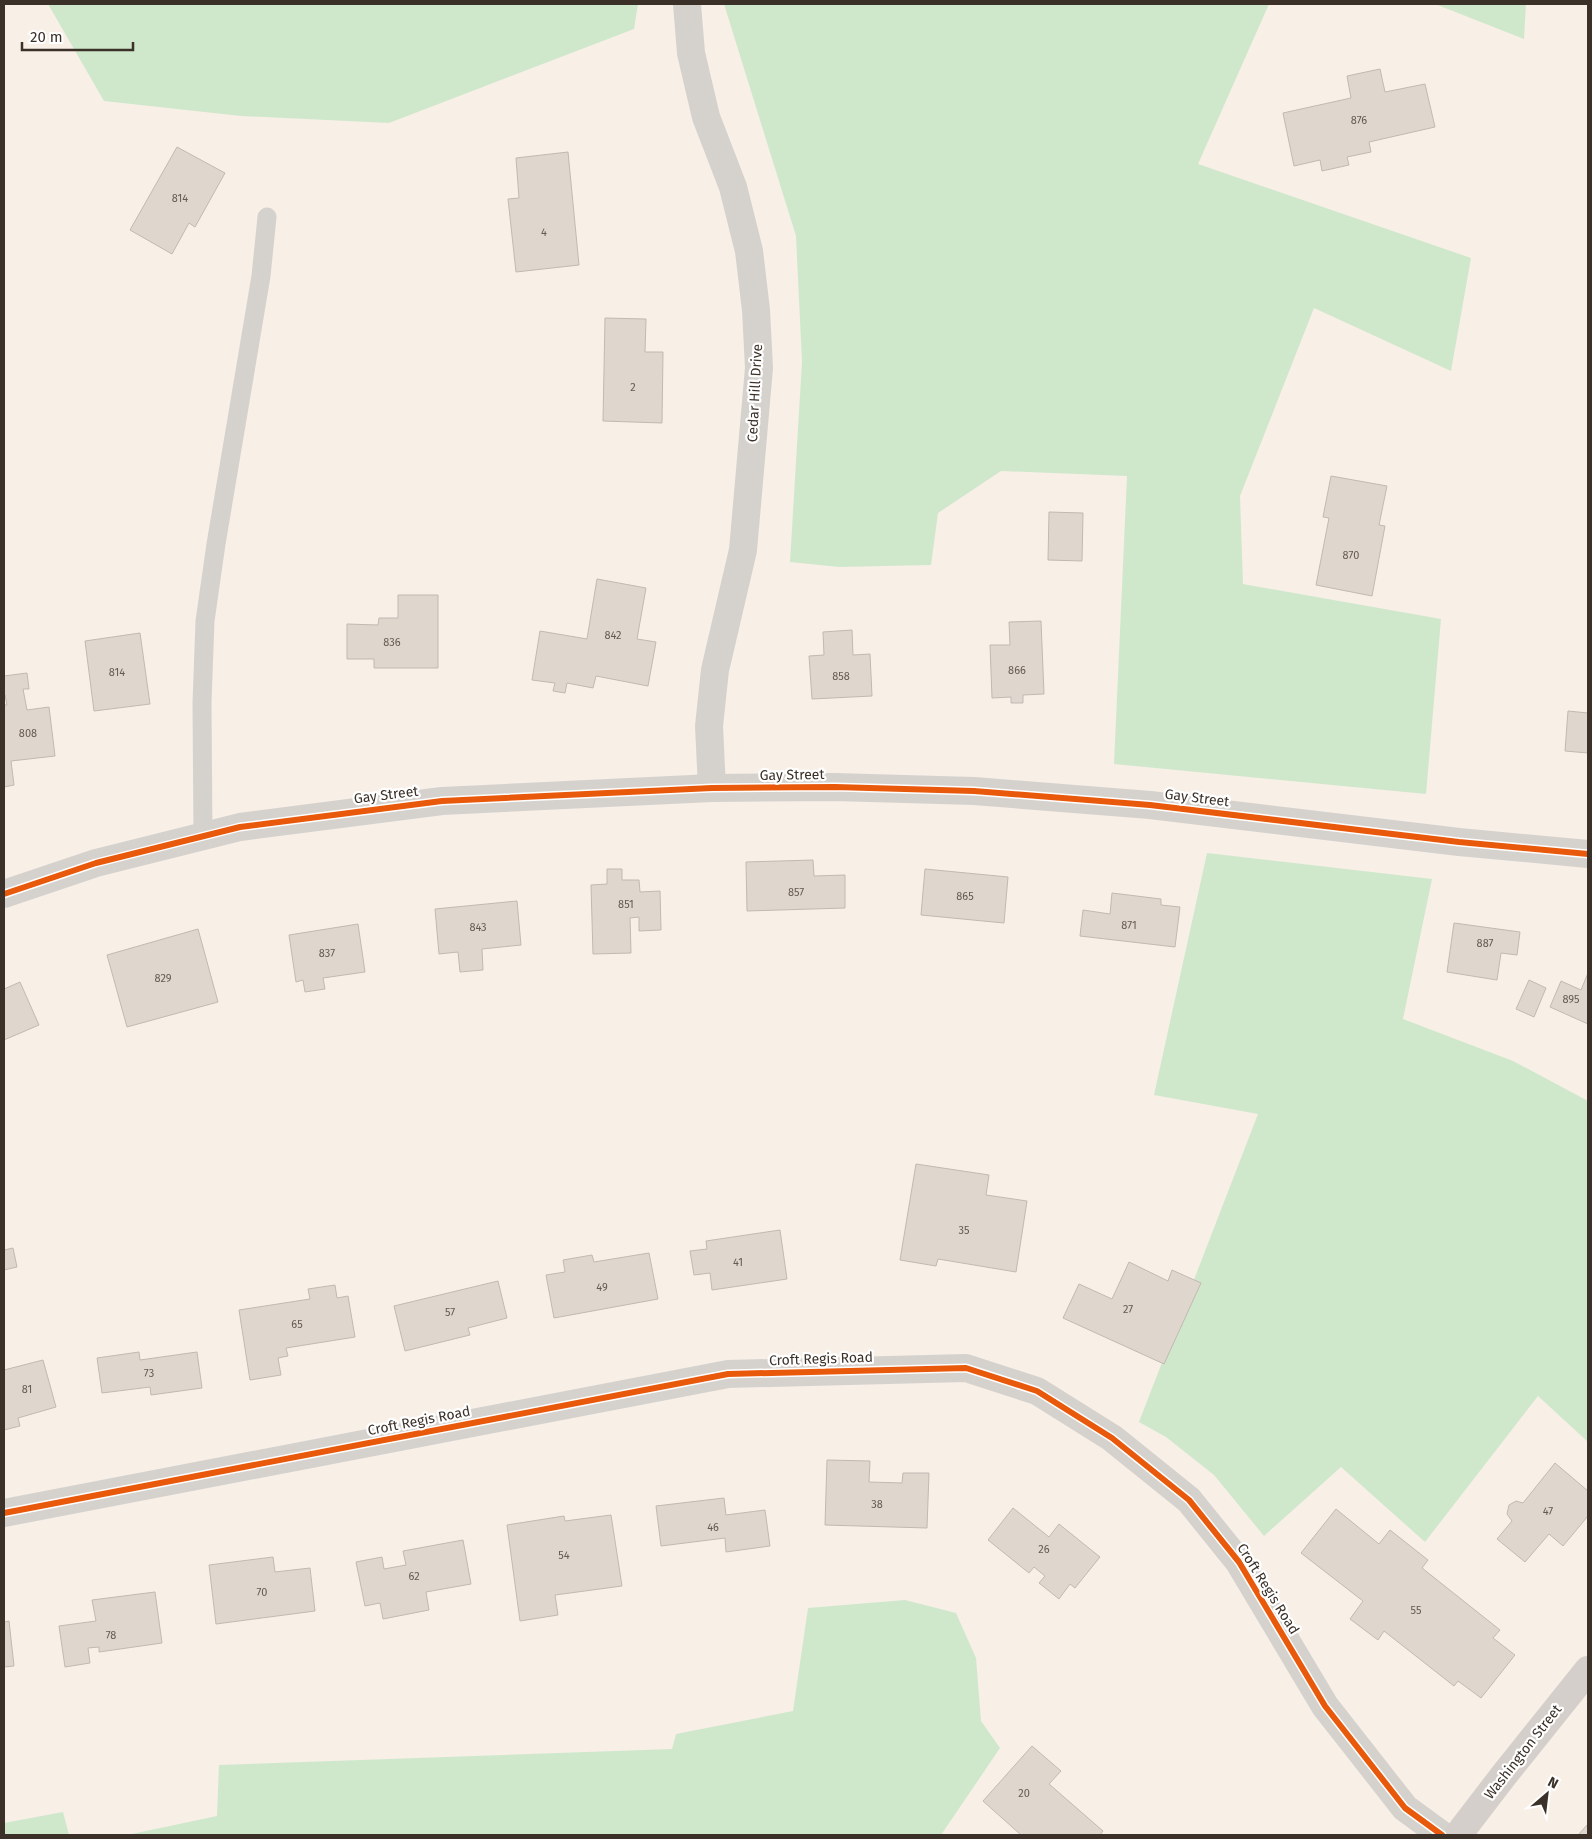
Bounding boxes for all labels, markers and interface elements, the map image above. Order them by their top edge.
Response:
scale bar [22,20,134,52]
text: 20 m [30,28,63,46]
house number: 876 [1351,114,1367,127]
house number: 814 [172,192,188,205]
house number: 4 [541,226,547,239]
street label: Cedar Hill Drive [744,343,766,443]
house number: 2 [630,381,636,394]
house number: 870 [1343,549,1359,562]
house number: 842 [604,629,622,642]
house number: 836 [383,636,401,649]
house number: 866 [1008,664,1026,677]
house number: 814 [109,666,125,679]
house number: 858 [832,670,850,683]
house number: 808 [19,727,37,740]
street label: Gay Street [759,766,825,784]
street label: Gay Street [353,782,420,807]
street label: Gay Street [1164,786,1231,811]
house number: 857 [788,886,804,899]
house number: 865 [956,890,974,903]
house number: 851 [618,898,634,911]
house number: 871 [1121,919,1137,932]
house number: 843 [469,921,487,934]
house number: 887 [1477,937,1494,950]
house number: 837 [319,947,335,960]
house number: 829 [154,972,172,985]
house number: 895 [1562,993,1580,1006]
house number: 35 [959,1224,970,1237]
house number: 41 [733,1256,743,1269]
house number: 49 [596,1281,608,1294]
house number: 27 [1123,1303,1133,1316]
house number: 57 [445,1306,455,1319]
house number: 65 [291,1318,303,1331]
street label: Croft Regis Road [769,1349,873,1369]
house number: 73 [144,1367,154,1380]
house number: 81 [22,1383,32,1396]
street label: Croft Regis Road [366,1403,472,1439]
house number: 38 [871,1498,883,1511]
house number: 47 [1543,1505,1553,1518]
house number: 46 [707,1521,719,1534]
street label: Croft Regis Road [1233,1540,1303,1638]
house number: 26 [1038,1543,1050,1556]
house number: 54 [558,1549,570,1562]
house number: 62 [408,1570,420,1583]
house number: 70 [257,1586,267,1599]
house number: 55 [1411,1604,1422,1617]
house number: 78 [106,1629,116,1642]
street label: Washington Street [1481,1700,1566,1803]
north arrow [1522,1769,1572,1819]
text: N [1545,1773,1561,1793]
house number: 20 [1018,1787,1030,1800]

